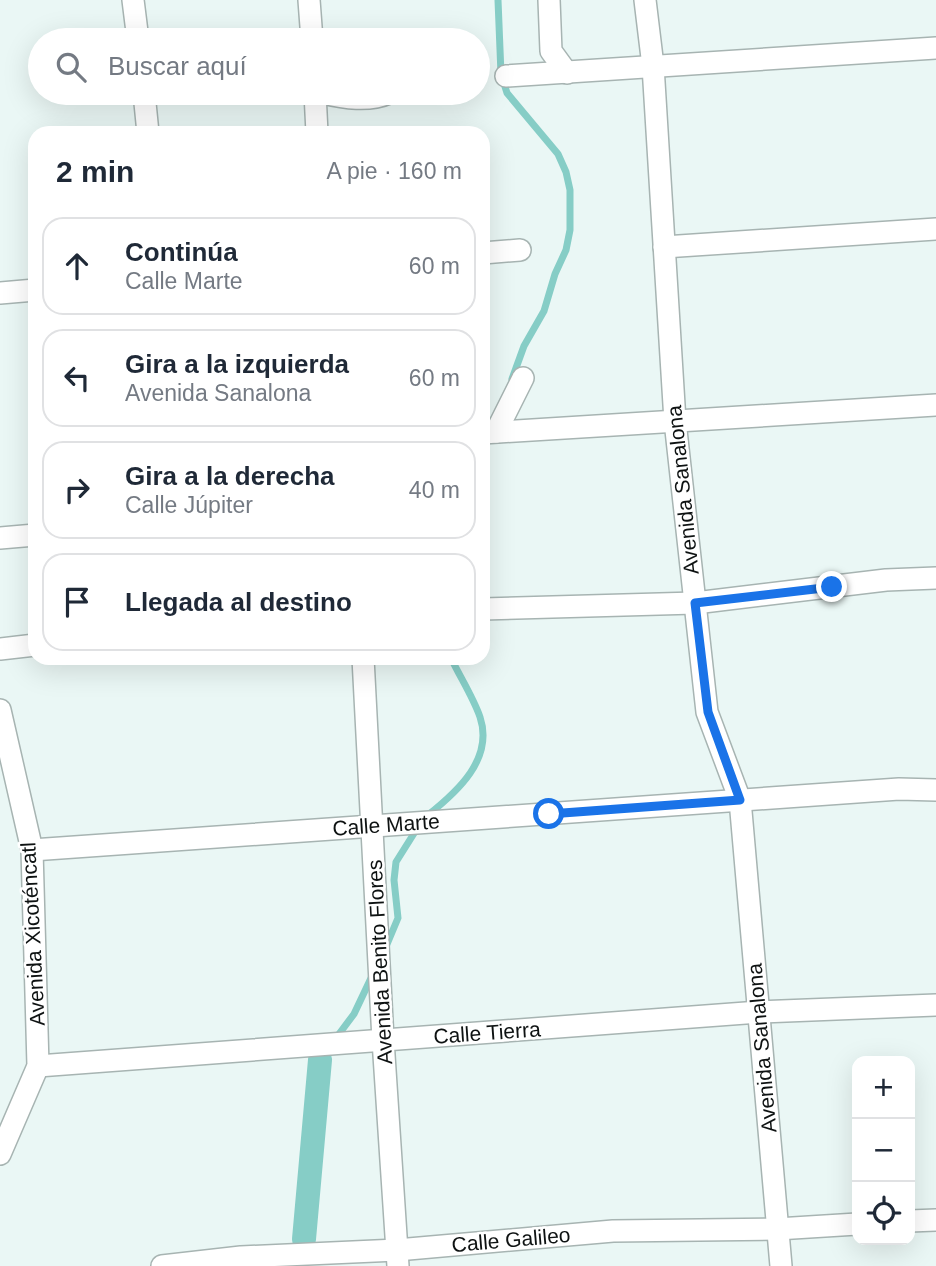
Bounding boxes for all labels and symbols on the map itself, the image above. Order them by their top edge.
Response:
street label: Avenida Sanalona [662,404,703,576]
route end [816,571,847,602]
route start [533,798,564,829]
street label: Calle Marte [332,809,440,840]
street label: Avenida Xicoténcatl [16,842,49,1027]
street label: Avenida Benito Flores [363,859,396,1065]
street label: Avenida Sanalona [743,962,780,1134]
street label: Calle Tierra [433,1017,542,1048]
street label: Calle Galileo [451,1223,571,1256]

